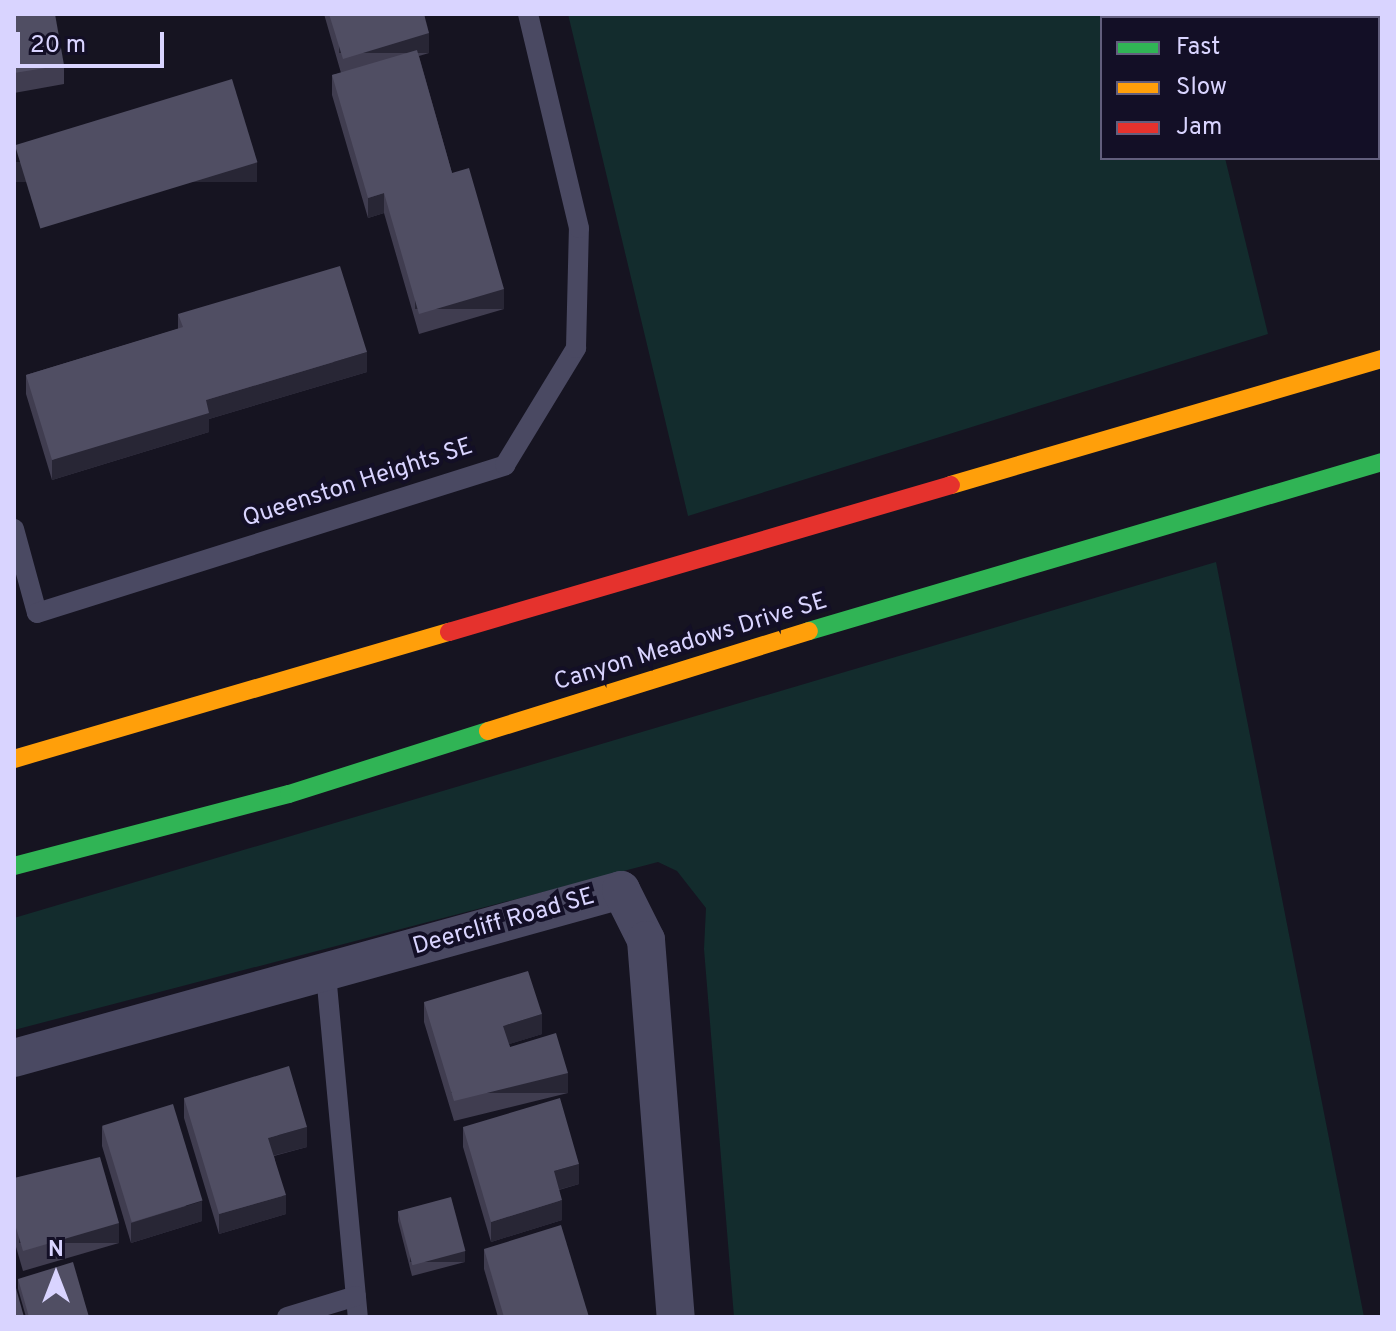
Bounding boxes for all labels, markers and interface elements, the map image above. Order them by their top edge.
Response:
scale bar [20,16,168,66]
legend [1100,16,1380,160]
text: 20 m [30,31,86,61]
text: Fast [1176,33,1220,63]
text: Slow [1176,73,1227,103]
text: Jam [1176,113,1222,143]
street label: Queenston Heights SE [239,433,477,535]
street label: Canyon Meadows Drive SE [551,588,831,698]
street label: Deercliff Road SE [410,883,598,963]
north arrow [16,1235,96,1315]
text: N [48,1237,64,1264]

